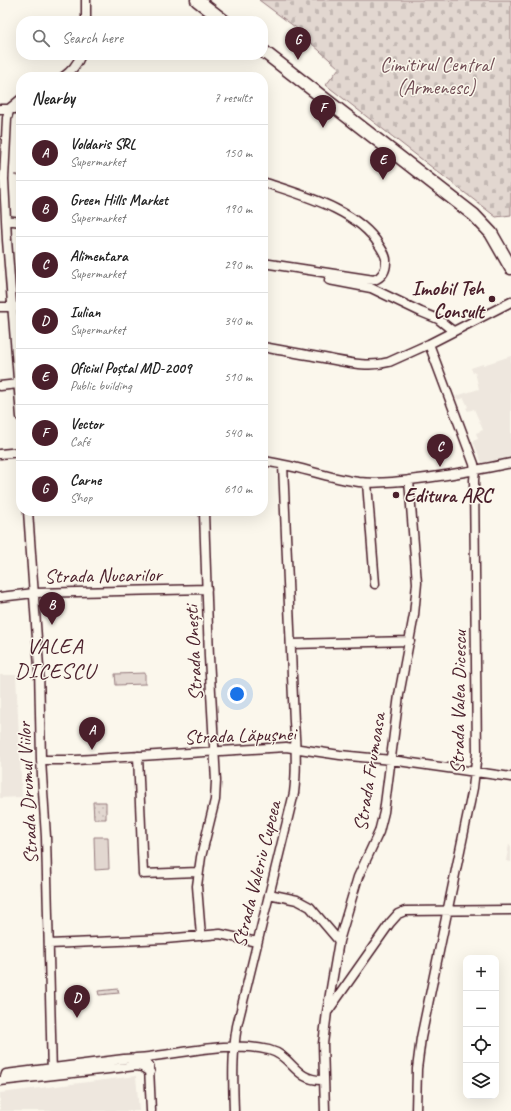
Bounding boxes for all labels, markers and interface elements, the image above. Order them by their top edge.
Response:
search box [16,16,268,60]
icon: search [30,27,52,49]
pin: G [285,27,311,60]
text: Search here [62,29,123,48]
park label: Cimitirul Central (Armenesc) [380,52,496,100]
text: Nearby [32,88,75,109]
text: 7 results [214,90,252,106]
pin: F [310,95,336,128]
text: Voldaris SRL [70,135,136,154]
text: A [42,145,48,161]
text: 150 m [224,145,252,161]
pin: E [370,147,396,180]
text: Supermarket [70,154,125,170]
text: Green Hills Market [70,191,168,210]
text: B [42,201,48,217]
text: 190 m [224,201,252,217]
text: Supermarket [70,210,125,226]
text: Alimentara [70,247,128,266]
text: C [42,257,48,273]
text: 290 m [224,257,252,273]
text: Supermarket [70,266,125,282]
place label: Imobil Teh Consult [412,276,486,324]
marker: Imobil Teh Consult [487,294,497,304]
text: Iulian [70,303,100,322]
text: D [41,313,49,329]
text: 340 m [224,313,252,329]
text: Supermarket [70,322,125,338]
text: Oficiul Poștal MD-2009 [70,359,191,378]
text: E [42,369,48,385]
text: 510 m [224,369,252,385]
text: Public building [70,378,132,394]
text: Vector [70,415,103,434]
text: F [42,425,48,441]
text: 540 m [224,425,252,441]
text: Café [70,434,90,450]
pin: C [427,434,453,467]
text: Carne [70,471,101,490]
text: G [42,481,48,497]
text: 610 m [224,481,252,497]
place label: Editura ARC [404,483,495,508]
text: Shop [70,490,92,506]
marker: Editura ARC [391,490,401,500]
street label: Strada Nucarilor [44,562,164,589]
pin: B [39,592,65,625]
street label: Strada Onești [178,602,208,702]
street label: Strada Valea Dicescu [445,628,472,774]
district label: VALEA DICESCU [15,632,99,685]
your location [227,684,247,704]
street label: Strada Frumoasa [348,709,391,833]
pin: A [79,717,105,750]
street label: Strada Drumul Viilor [11,719,44,865]
street label: Strada Lăpușnei [184,721,298,750]
street label: Strada Valeriu Cupcea [226,797,287,950]
map controls [463,955,499,1099]
button: + [463,955,499,991]
pin: D [64,985,90,1018]
button: − [463,991,499,1027]
button: locate [463,1027,499,1063]
button: layers [463,1063,499,1099]

